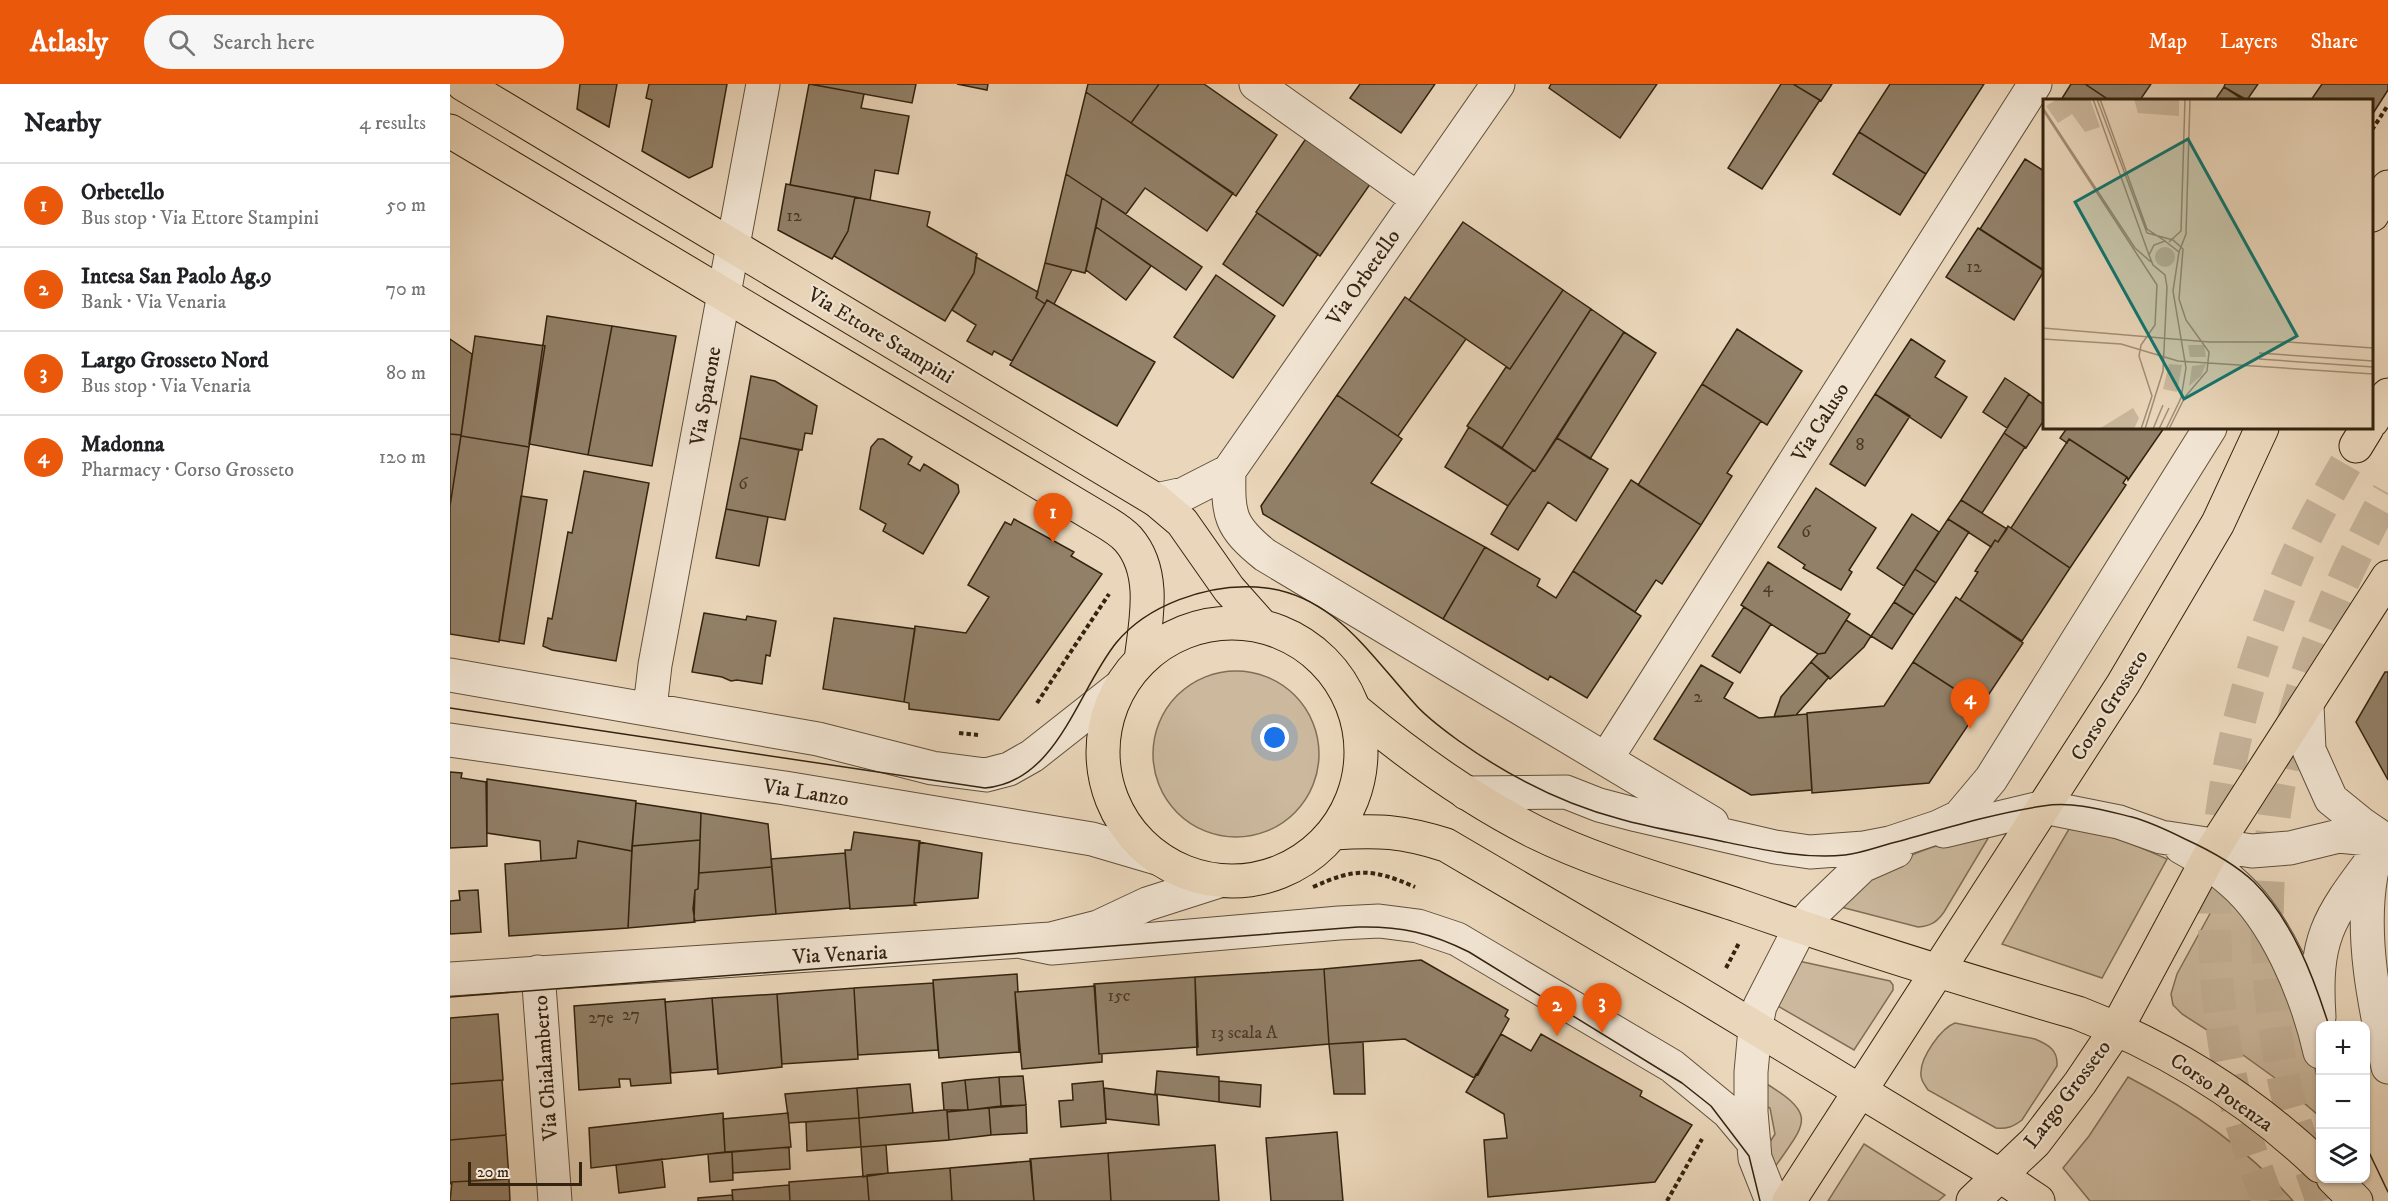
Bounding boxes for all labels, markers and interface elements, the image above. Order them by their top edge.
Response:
search box [144,15,564,69]
text: Atlasly [30,25,108,60]
icon: search [165,26,198,59]
text: Search here [213,29,315,56]
text: Map [2148,29,2187,55]
text: Layers [2220,29,2278,55]
text: Share [2311,29,2358,55]
inset map [2043,99,2373,429]
text: Nearby [24,107,101,140]
text: 4 results [359,111,426,136]
text: Orbetello [81,179,164,206]
text: 1 [40,193,47,218]
text: 50 m [386,193,426,218]
house number: 12 [786,205,802,227]
text: Bus stop · Via Ettore Stampini [81,206,319,231]
street label: Via Orbetello [1321,225,1406,331]
house number: 12 [1966,256,1982,278]
text: Intesa San Paolo Ag.9 [81,263,272,290]
text: 2 [39,277,48,302]
text: 70 m [385,277,426,302]
street label: Via Ettore Stampini [802,281,958,390]
text: Bank · Via Venaria [81,290,226,315]
street label: Via Sparone [684,344,728,449]
text: Largo Grosseto Nord [81,347,268,374]
text: 3 [40,361,47,386]
text: 80 m [386,361,426,386]
text: Bus stop · Via Venaria [81,374,251,399]
street label: Via Caluso [1786,378,1855,468]
text: Madonna [81,431,164,458]
house number: 8 [1855,434,1865,456]
text: 4 [38,445,49,470]
text: 120 m [379,445,426,470]
text: Pharmacy · Corso Grosseto [81,458,294,483]
house number: 6 [738,473,748,495]
pin: 1 [1034,494,1072,543]
house number: 6 [1801,521,1811,543]
house number: 4 [1763,576,1774,598]
street label: Corso Grosseto [2065,645,2154,766]
pin: 4 [1950,680,1990,729]
house number: 2 [1694,686,1703,708]
your location [1260,723,1289,752]
street label: Via Lanzo [760,773,851,813]
street label: Via Venaria [791,940,888,971]
pin: 3 [1582,984,1622,1033]
house number: 15c [1107,985,1131,1007]
pin: 2 [1538,986,1576,1036]
street label: Via Chialamberto [528,994,564,1142]
house number: 27 [622,1004,640,1026]
house number: 27e [588,1007,614,1029]
map controls [2316,1021,2370,1183]
button: + [2316,1021,2370,1075]
house number: 13 scala A [1211,1022,1278,1044]
street label: Largo Grosseto [2019,1035,2117,1154]
street label: Corso Potenza [2165,1048,2278,1138]
button: − [2316,1075,2370,1129]
button: layers [2316,1129,2370,1183]
scale bar [468,1159,582,1186]
text: 20 m [477,1162,509,1182]

